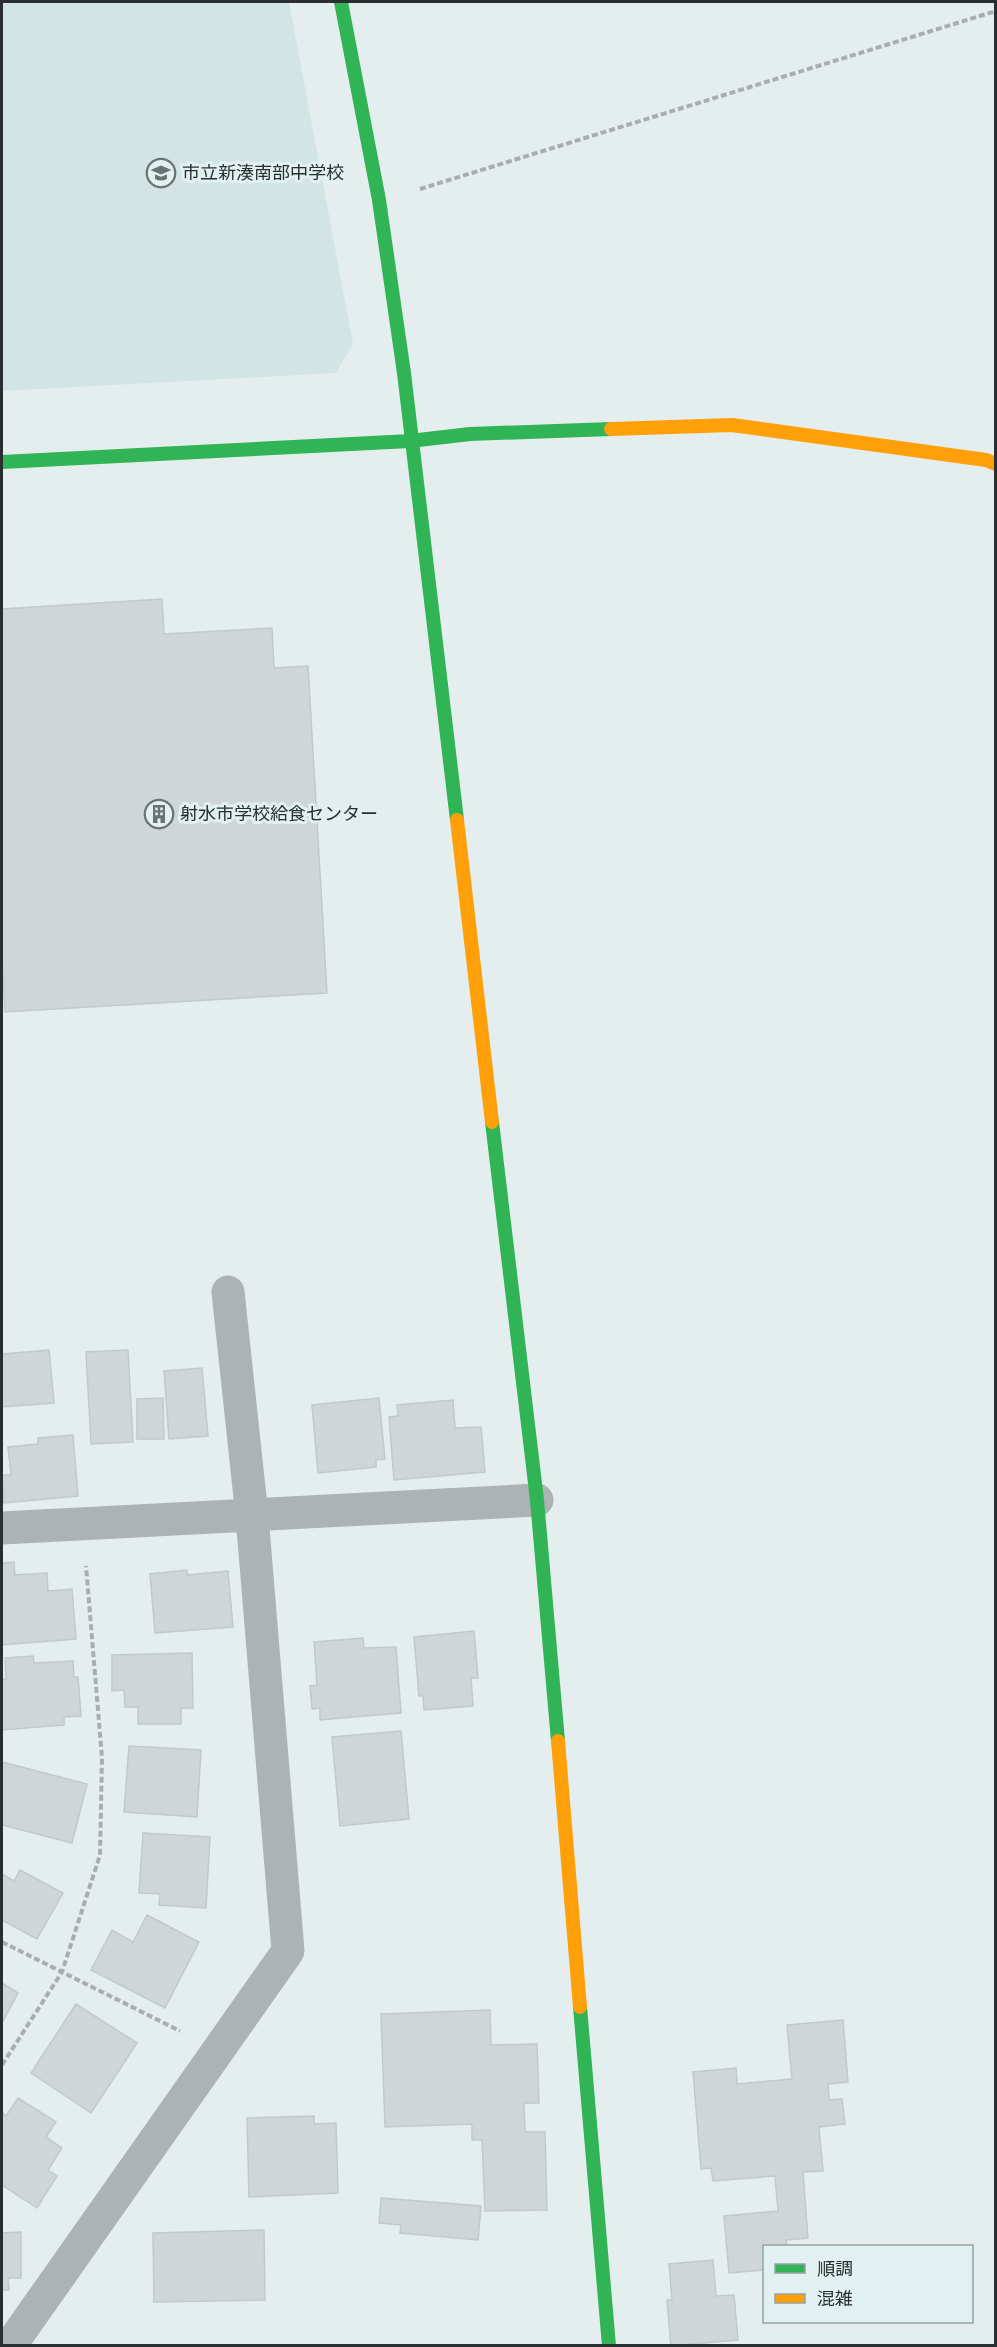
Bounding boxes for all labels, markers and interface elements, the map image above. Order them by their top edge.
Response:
school or university icon: 市立新湊南部中学校 [145,157,177,189]
place label: 市立新湊南部中学校 [182,161,344,184]
building icon: 射水市学校給食センター [143,798,175,830]
place label: 射水市学校給食センター [180,802,378,825]
legend [763,2245,973,2323]
text: 順調 [817,2257,853,2280]
text: 混雑 [817,2287,853,2310]

